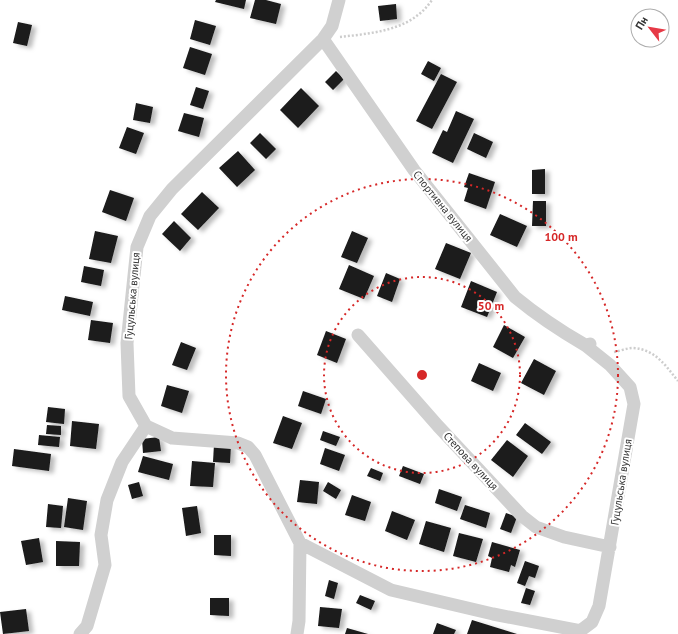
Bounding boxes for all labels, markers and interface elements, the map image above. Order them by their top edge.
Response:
north arrow [630,8,670,48]
text: Пн [632,14,651,32]
street label: Спортивна вулиця [410,168,476,244]
text: 100 m [544,229,578,244]
street label: Гуцульська вулиця [121,252,143,340]
text: 50 m [478,298,504,313]
centre of rings [415,368,429,382]
street label: Степова вулиця [441,429,501,493]
street label: Гуцульська вулиця [607,438,635,526]

